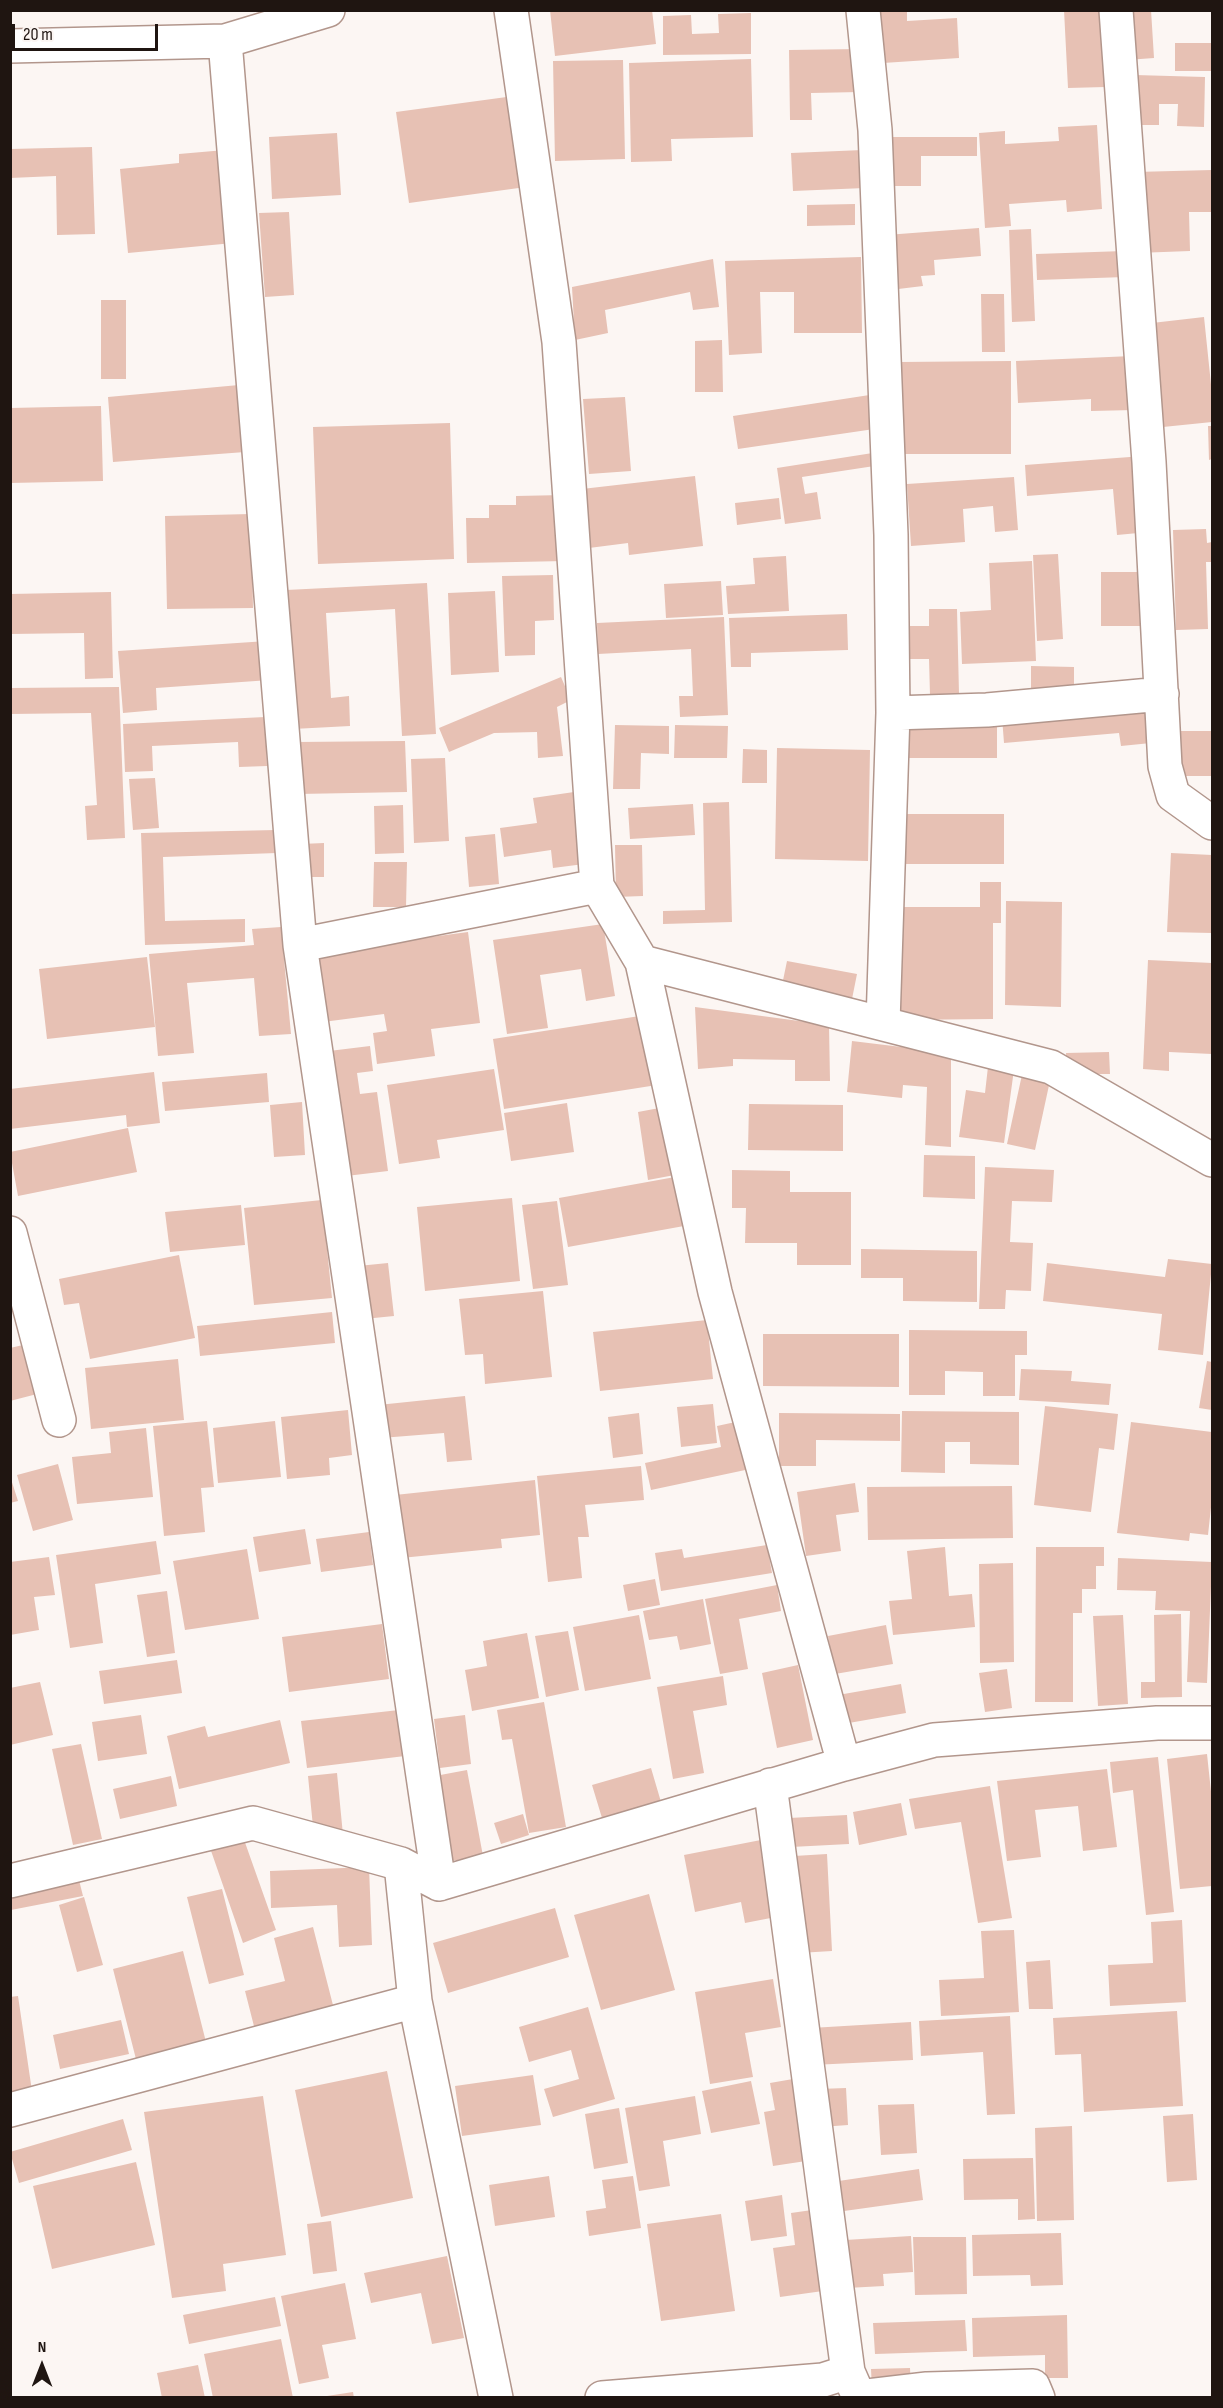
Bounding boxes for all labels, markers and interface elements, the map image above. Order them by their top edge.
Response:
scale bar [15,12,160,50]
text: 20 m [23,24,53,45]
north arrow [12,2336,72,2396]
text: N [38,2338,46,2357]

